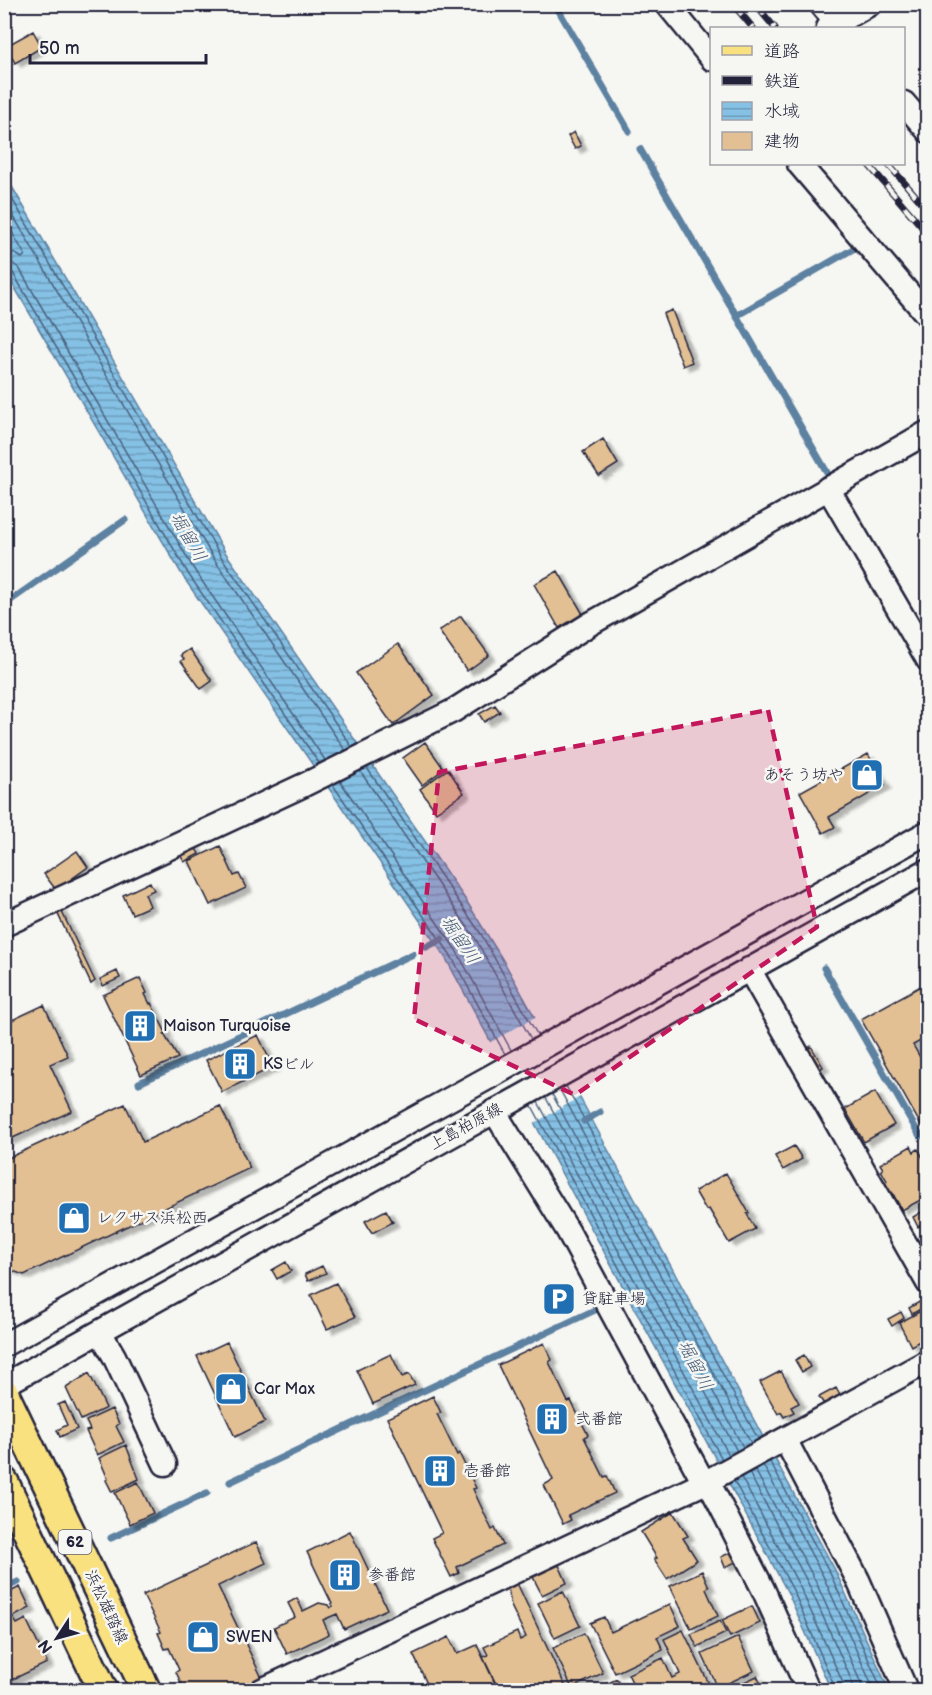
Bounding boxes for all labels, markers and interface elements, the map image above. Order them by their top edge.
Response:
scale bar [30,27,206,65]
legend [710,27,905,165]
text: 50 m [39,38,80,59]
text: 道路 [764,41,800,62]
text: 鉄道 [764,71,800,92]
text: 水域 [764,101,800,122]
text: 建物 [764,131,800,152]
water label: 堀留川 [165,508,211,566]
shop icon: あそう坊や [849,757,885,793]
place label: あそう坊や [764,766,844,785]
water label: 堀留川 [436,912,484,968]
building icon: Maison Turquoise [122,1008,158,1044]
place label: Maison Turquoise [163,1017,291,1036]
building icon: KSビル [222,1046,258,1082]
place label: KSビル [263,1055,315,1074]
street label: 上島柏原線 [426,1099,506,1155]
shop icon: レクサス浜松西 [56,1200,92,1236]
place label: レクサス浜松西 [97,1209,208,1228]
parking icon: 貸駐車場 [541,1281,577,1317]
place label: 貸駐車場 [582,1290,646,1309]
water label: 堀留川 [673,1336,717,1394]
shop icon: Car Max [213,1371,249,1407]
place label: Car Max [254,1380,315,1399]
building icon: 弐番館 [534,1401,570,1437]
place label: 弐番館 [575,1410,623,1429]
building icon: 壱番館 [422,1453,458,1489]
place label: 壱番館 [463,1462,511,1481]
road number: 62 [58,1530,92,1554]
building icon: 参番館 [327,1557,363,1593]
place label: 参番館 [368,1566,416,1585]
street label: 浜松雄踏線 [80,1567,132,1647]
north arrow [27,1608,87,1668]
shop icon: SWEN [185,1619,221,1655]
place label: SWEN [226,1628,273,1647]
text: N [35,1635,57,1656]

